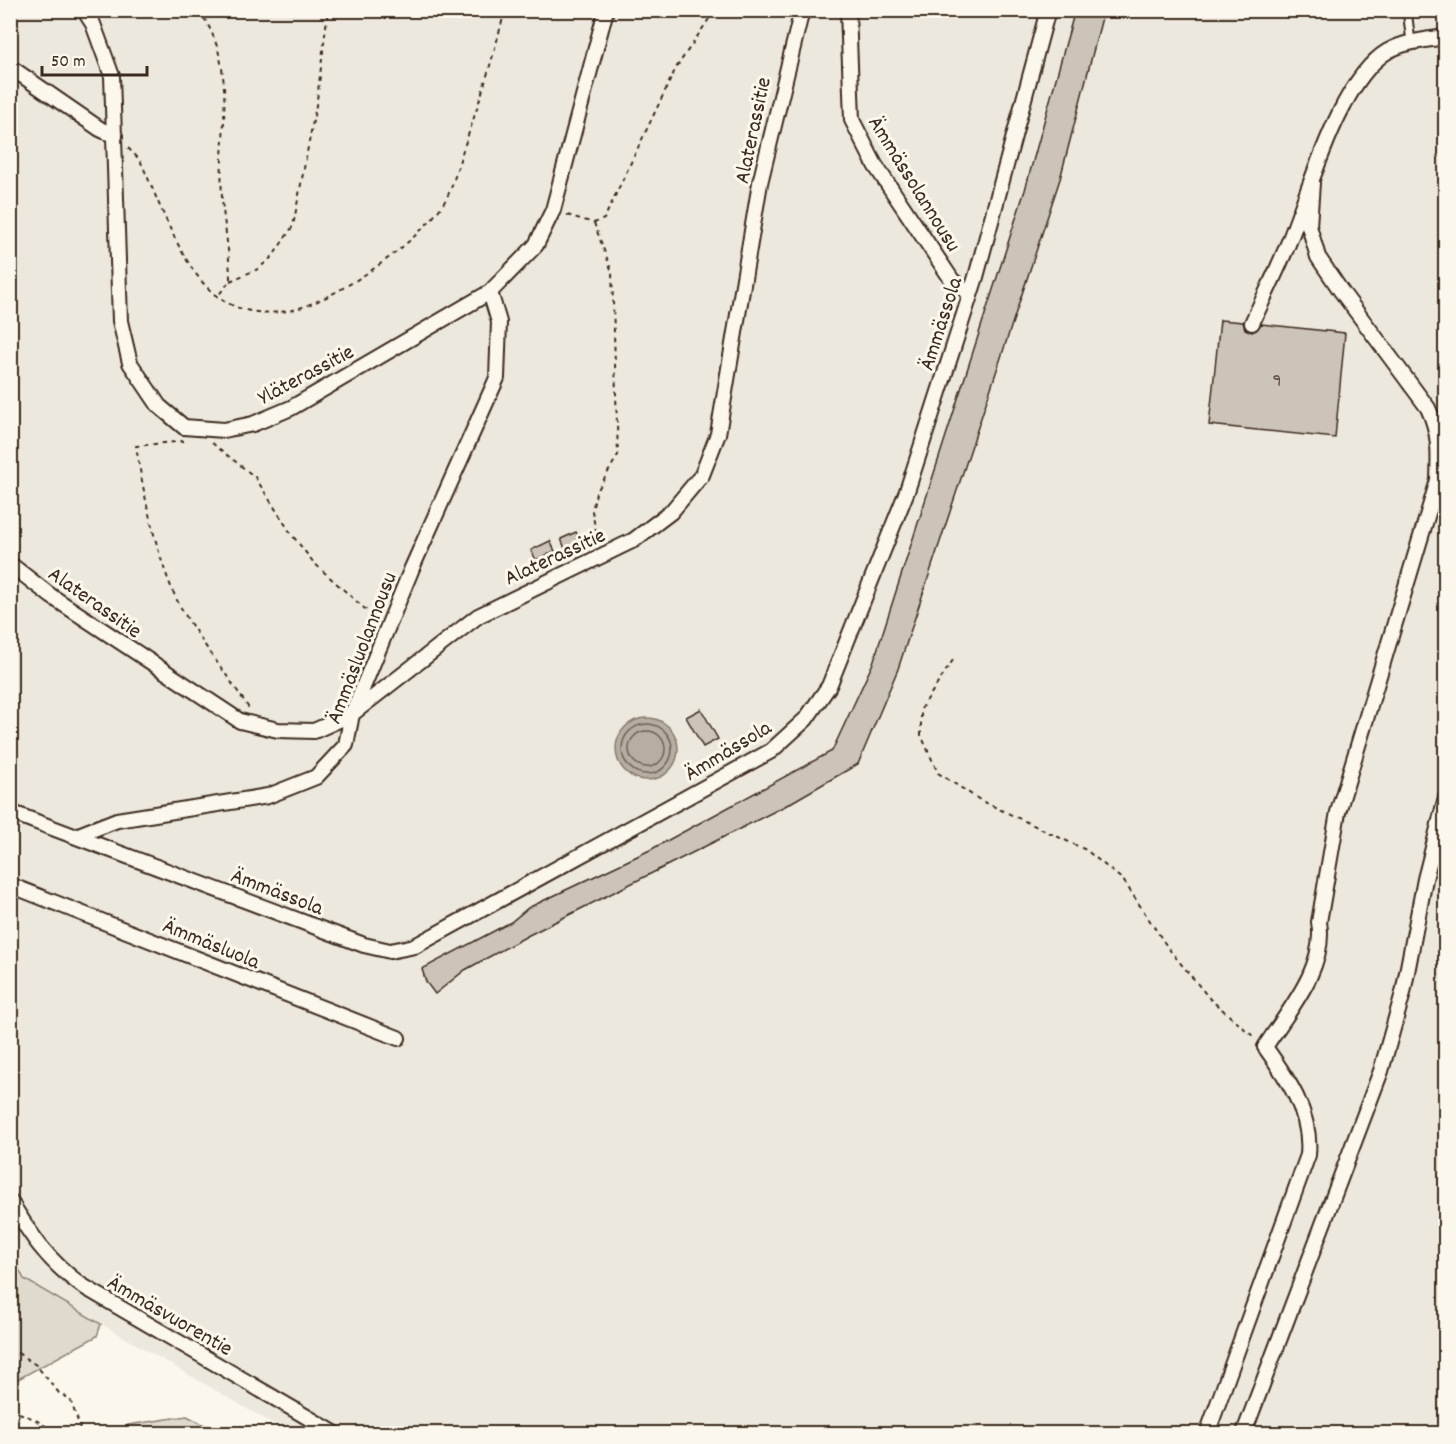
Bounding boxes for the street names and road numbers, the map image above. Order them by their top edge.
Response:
street label: Alaterassitie [728,75,781,187]
street label: Ämmässolannousu [859,111,967,259]
street label: Ämmässola [913,273,972,375]
street label: Yläterassitie [253,338,360,414]
street label: Alaterassitie [500,521,611,595]
street label: Alaterassitie [41,560,147,648]
street label: Ämmäsluolannousu [320,568,406,729]
street label: Ämmässola [679,714,779,790]
street label: Ämmässola [226,862,328,925]
street label: Ämmäsluola [158,912,264,979]
street label: Ämmäsvuorentie [101,1269,238,1365]

